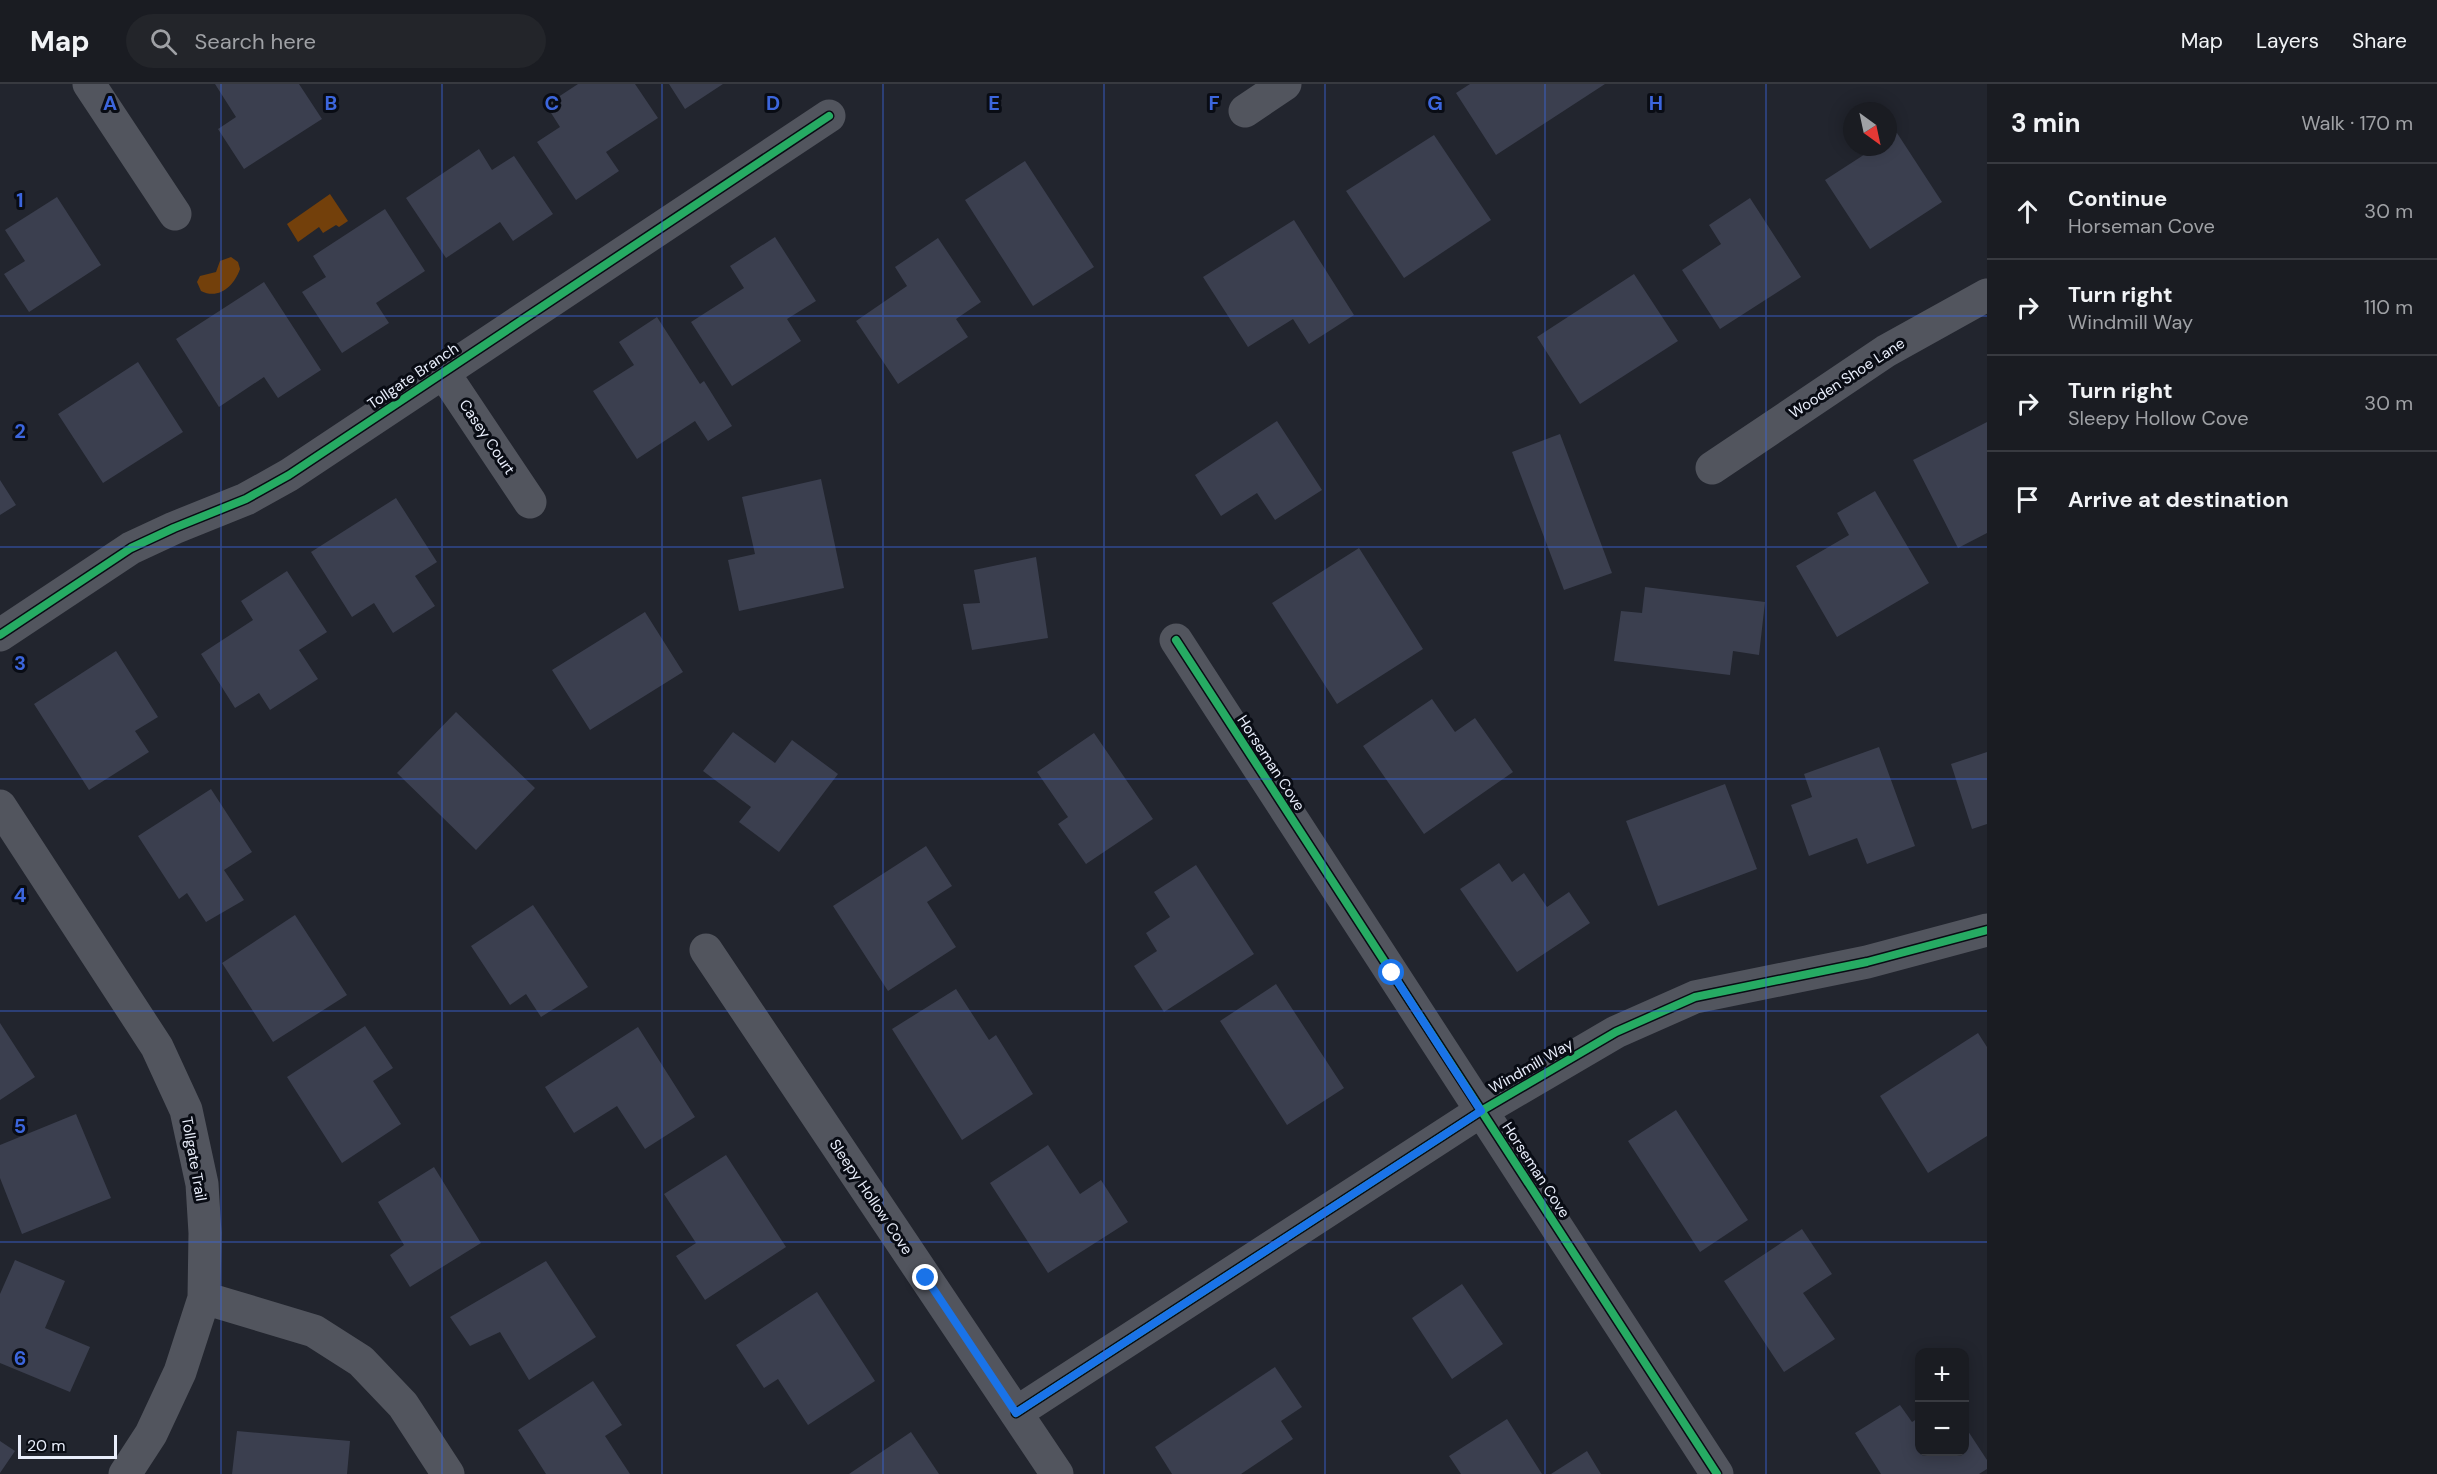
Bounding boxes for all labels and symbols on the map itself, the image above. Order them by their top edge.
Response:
text: A [103,90,117,116]
text: B [325,90,337,116]
text: C [545,90,559,116]
text: D [766,90,780,116]
text: E [988,90,1000,116]
text: F [1208,90,1220,116]
text: G [1427,90,1443,116]
text: H [1649,90,1663,116]
north arrow [1843,102,1897,156]
text: 1 [16,187,24,213]
street label: Wooden Shoe Lane [1785,333,1909,423]
street label: Tollgate Branch [364,338,462,414]
street label: Casey Court [454,395,520,479]
text: 2 [14,418,26,444]
text: 3 [14,650,26,676]
street label: Horseman Cove [1233,711,1309,815]
text: 4 [14,882,27,908]
route start [1378,959,1404,985]
street label: Windmill Way [1485,1034,1577,1098]
text: 5 [14,1113,26,1139]
street label: Tollgate Trail [177,1115,211,1203]
street label: Horseman Cove [1498,1118,1574,1222]
street label: Sleepy Hollow Cove [825,1135,917,1259]
route end [912,1264,938,1290]
text: 6 [14,1345,26,1371]
scale bar [18,1432,117,1460]

